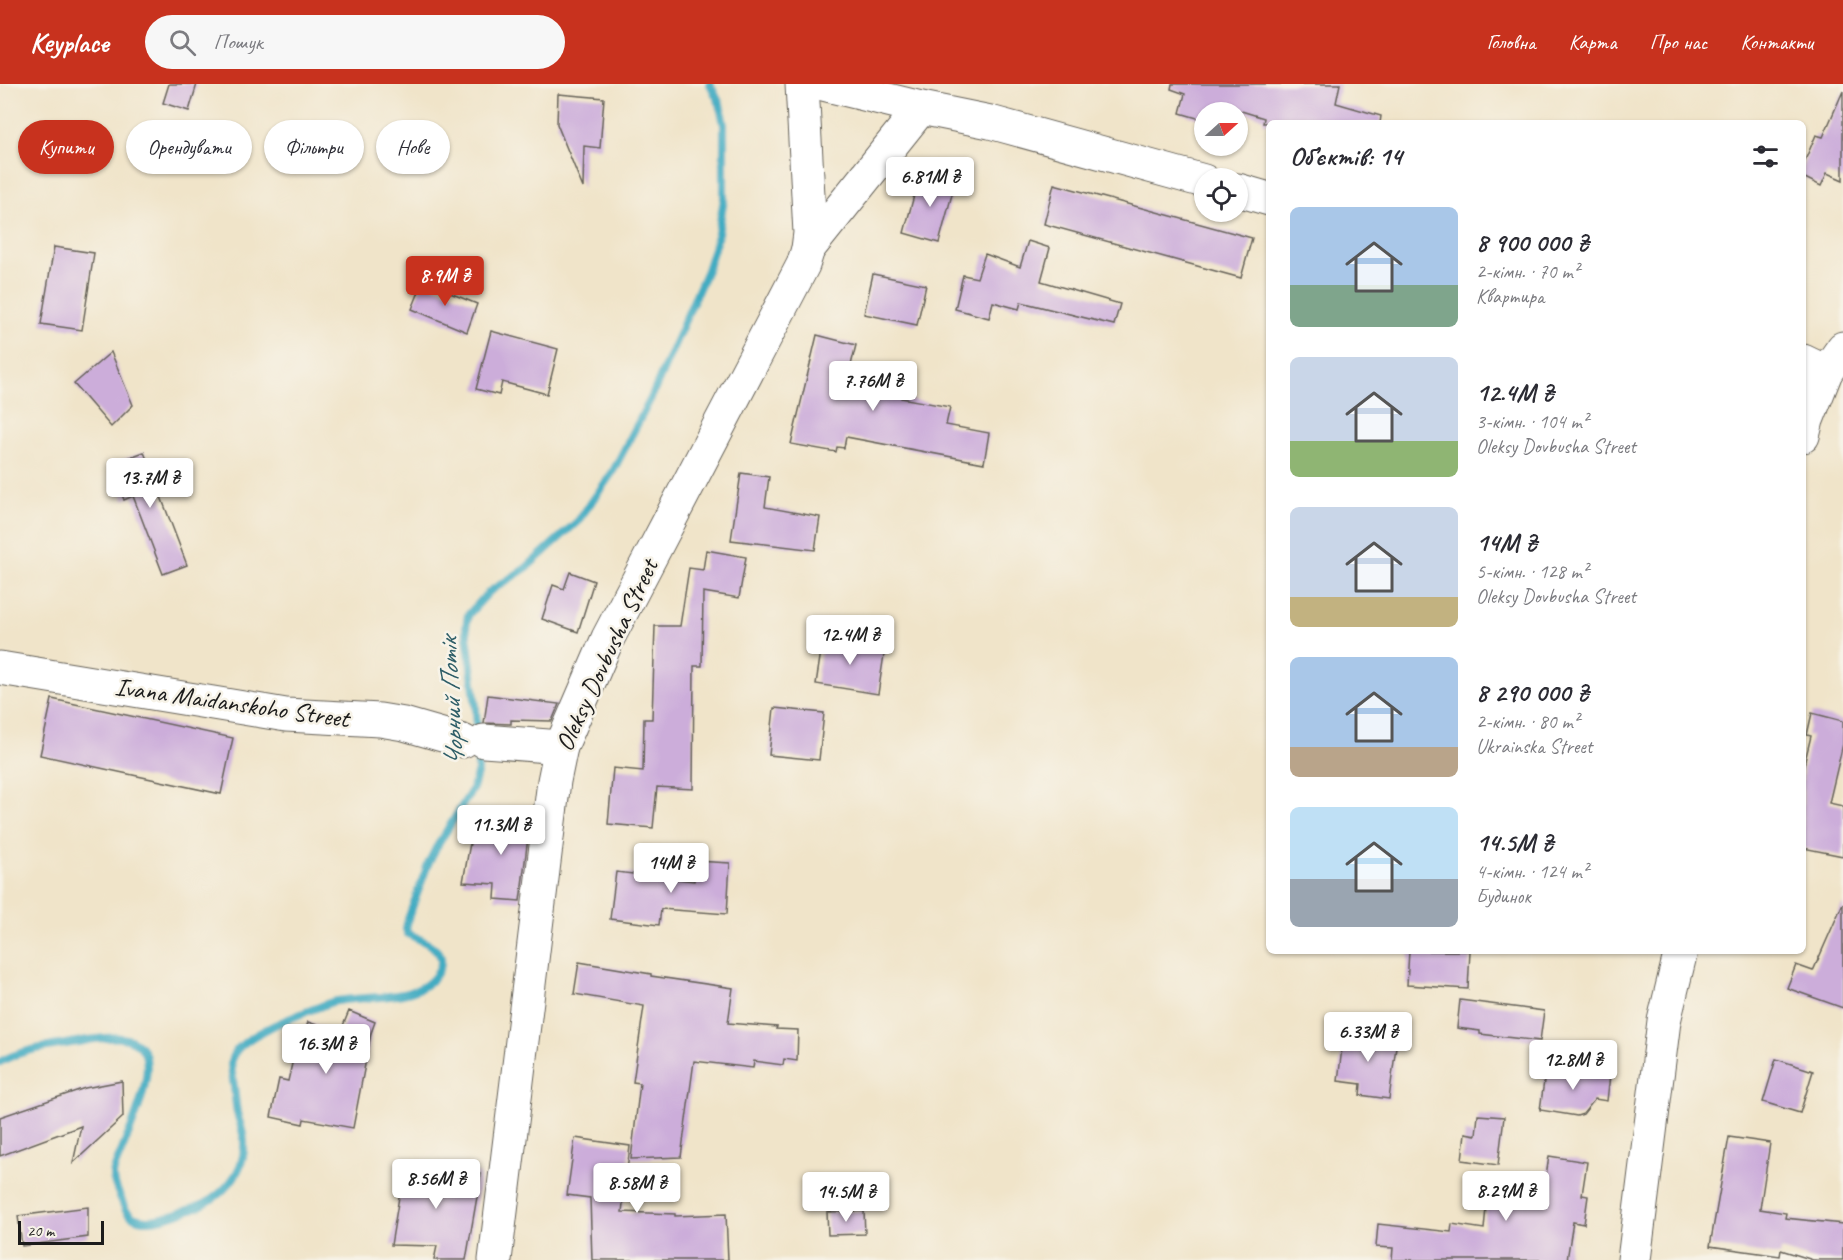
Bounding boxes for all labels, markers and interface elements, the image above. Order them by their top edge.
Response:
search box [145,15,565,69]
text: Keyplace [30,25,109,60]
icon: search [166,26,199,59]
text: Пошук [214,28,263,56]
text: Головна [1487,29,1536,55]
text: Карта [1569,29,1617,55]
text: Про нас [1650,29,1707,55]
text: Контакти [1740,29,1813,55]
north arrow [1194,102,1248,156]
map controls [1194,102,1248,222]
chip: Купити [18,120,114,174]
chip: Орендувати [126,120,252,174]
chip: Фільтри [264,120,364,174]
chip: Нове [376,120,450,174]
text: Об’єктів: 14 [1290,140,1402,173]
icon: filters [1749,140,1782,173]
pin: 6.81M ₴ [875,157,985,208]
text: 6.81M ₴ [900,164,960,189]
button: locate [1194,168,1248,222]
text: 8 900 000 ₴ [1476,226,1588,259]
icon: home [1338,231,1410,303]
pin: 8.9M ₴ [396,256,494,307]
text: 2-кімн. · 70 m² [1476,259,1579,284]
text: 8.9M ₴ [420,263,470,288]
text: Квартира [1476,284,1544,309]
pin: 7.76M ₴ [818,361,928,412]
text: 7.76M ₴ [843,368,903,393]
text: 12.4M ₴ [1476,376,1553,409]
icon: home [1338,381,1410,453]
text: 3-кімн. · 104 m² [1476,409,1588,434]
text: Oleksy Dovbusha Street [1476,434,1636,459]
pin: 13.7M ₴ [95,458,205,509]
text: 13.7M ₴ [120,465,180,490]
text: 14M ₴ [1476,526,1537,559]
icon: home [1338,531,1410,603]
street label: Oleksy Dovbusha Street [548,552,666,756]
text: 5-кімн. · 128 m² [1476,559,1588,584]
text: Oleksy Dovbusha Street [1476,584,1636,609]
pin: 12.4M ₴ [795,615,905,666]
text: 12.4M ₴ [820,622,880,647]
water label: Чорний Потік [430,632,471,767]
street label: Ivana Maidanskoho Street [113,670,353,736]
text: 8 290 000 ₴ [1476,676,1588,709]
icon: home [1338,681,1410,753]
text: 2-кімн. · 80 m² [1476,709,1579,734]
text: Ukrainska Street [1476,734,1592,759]
pin: 11.3M ₴ [446,805,556,856]
text: 11.3M ₴ [471,812,531,837]
text: 14.5M ₴ [1476,826,1553,859]
icon: home [1338,831,1410,903]
pin: 14M ₴ [629,843,713,894]
text: 14M ₴ [648,850,694,875]
text: 4-кімн. · 124 m² [1476,859,1588,884]
text: Будинок [1476,884,1531,909]
pin: 6.33M ₴ [1313,1012,1423,1063]
text: 6.33M ₴ [1338,1019,1398,1044]
pin: 16.3M ₴ [271,1024,381,1075]
text: 16.3M ₴ [296,1031,356,1056]
pin: 12.8M ₴ [1518,1040,1628,1091]
text: 12.8M ₴ [1543,1047,1603,1072]
pin: 8.56M ₴ [381,1159,491,1210]
pin: 8.58M ₴ [582,1163,692,1214]
text: 8.56M ₴ [406,1166,466,1191]
text: 8.58M ₴ [607,1170,667,1195]
pin: 8.29M ₴ [1451,1171,1561,1222]
pin: 14.5M ₴ [791,1172,901,1223]
text: 8.29M ₴ [1476,1178,1536,1203]
text: 14.5M ₴ [816,1179,876,1204]
scale bar [18,1218,104,1246]
text: 20 m [27,1221,54,1241]

